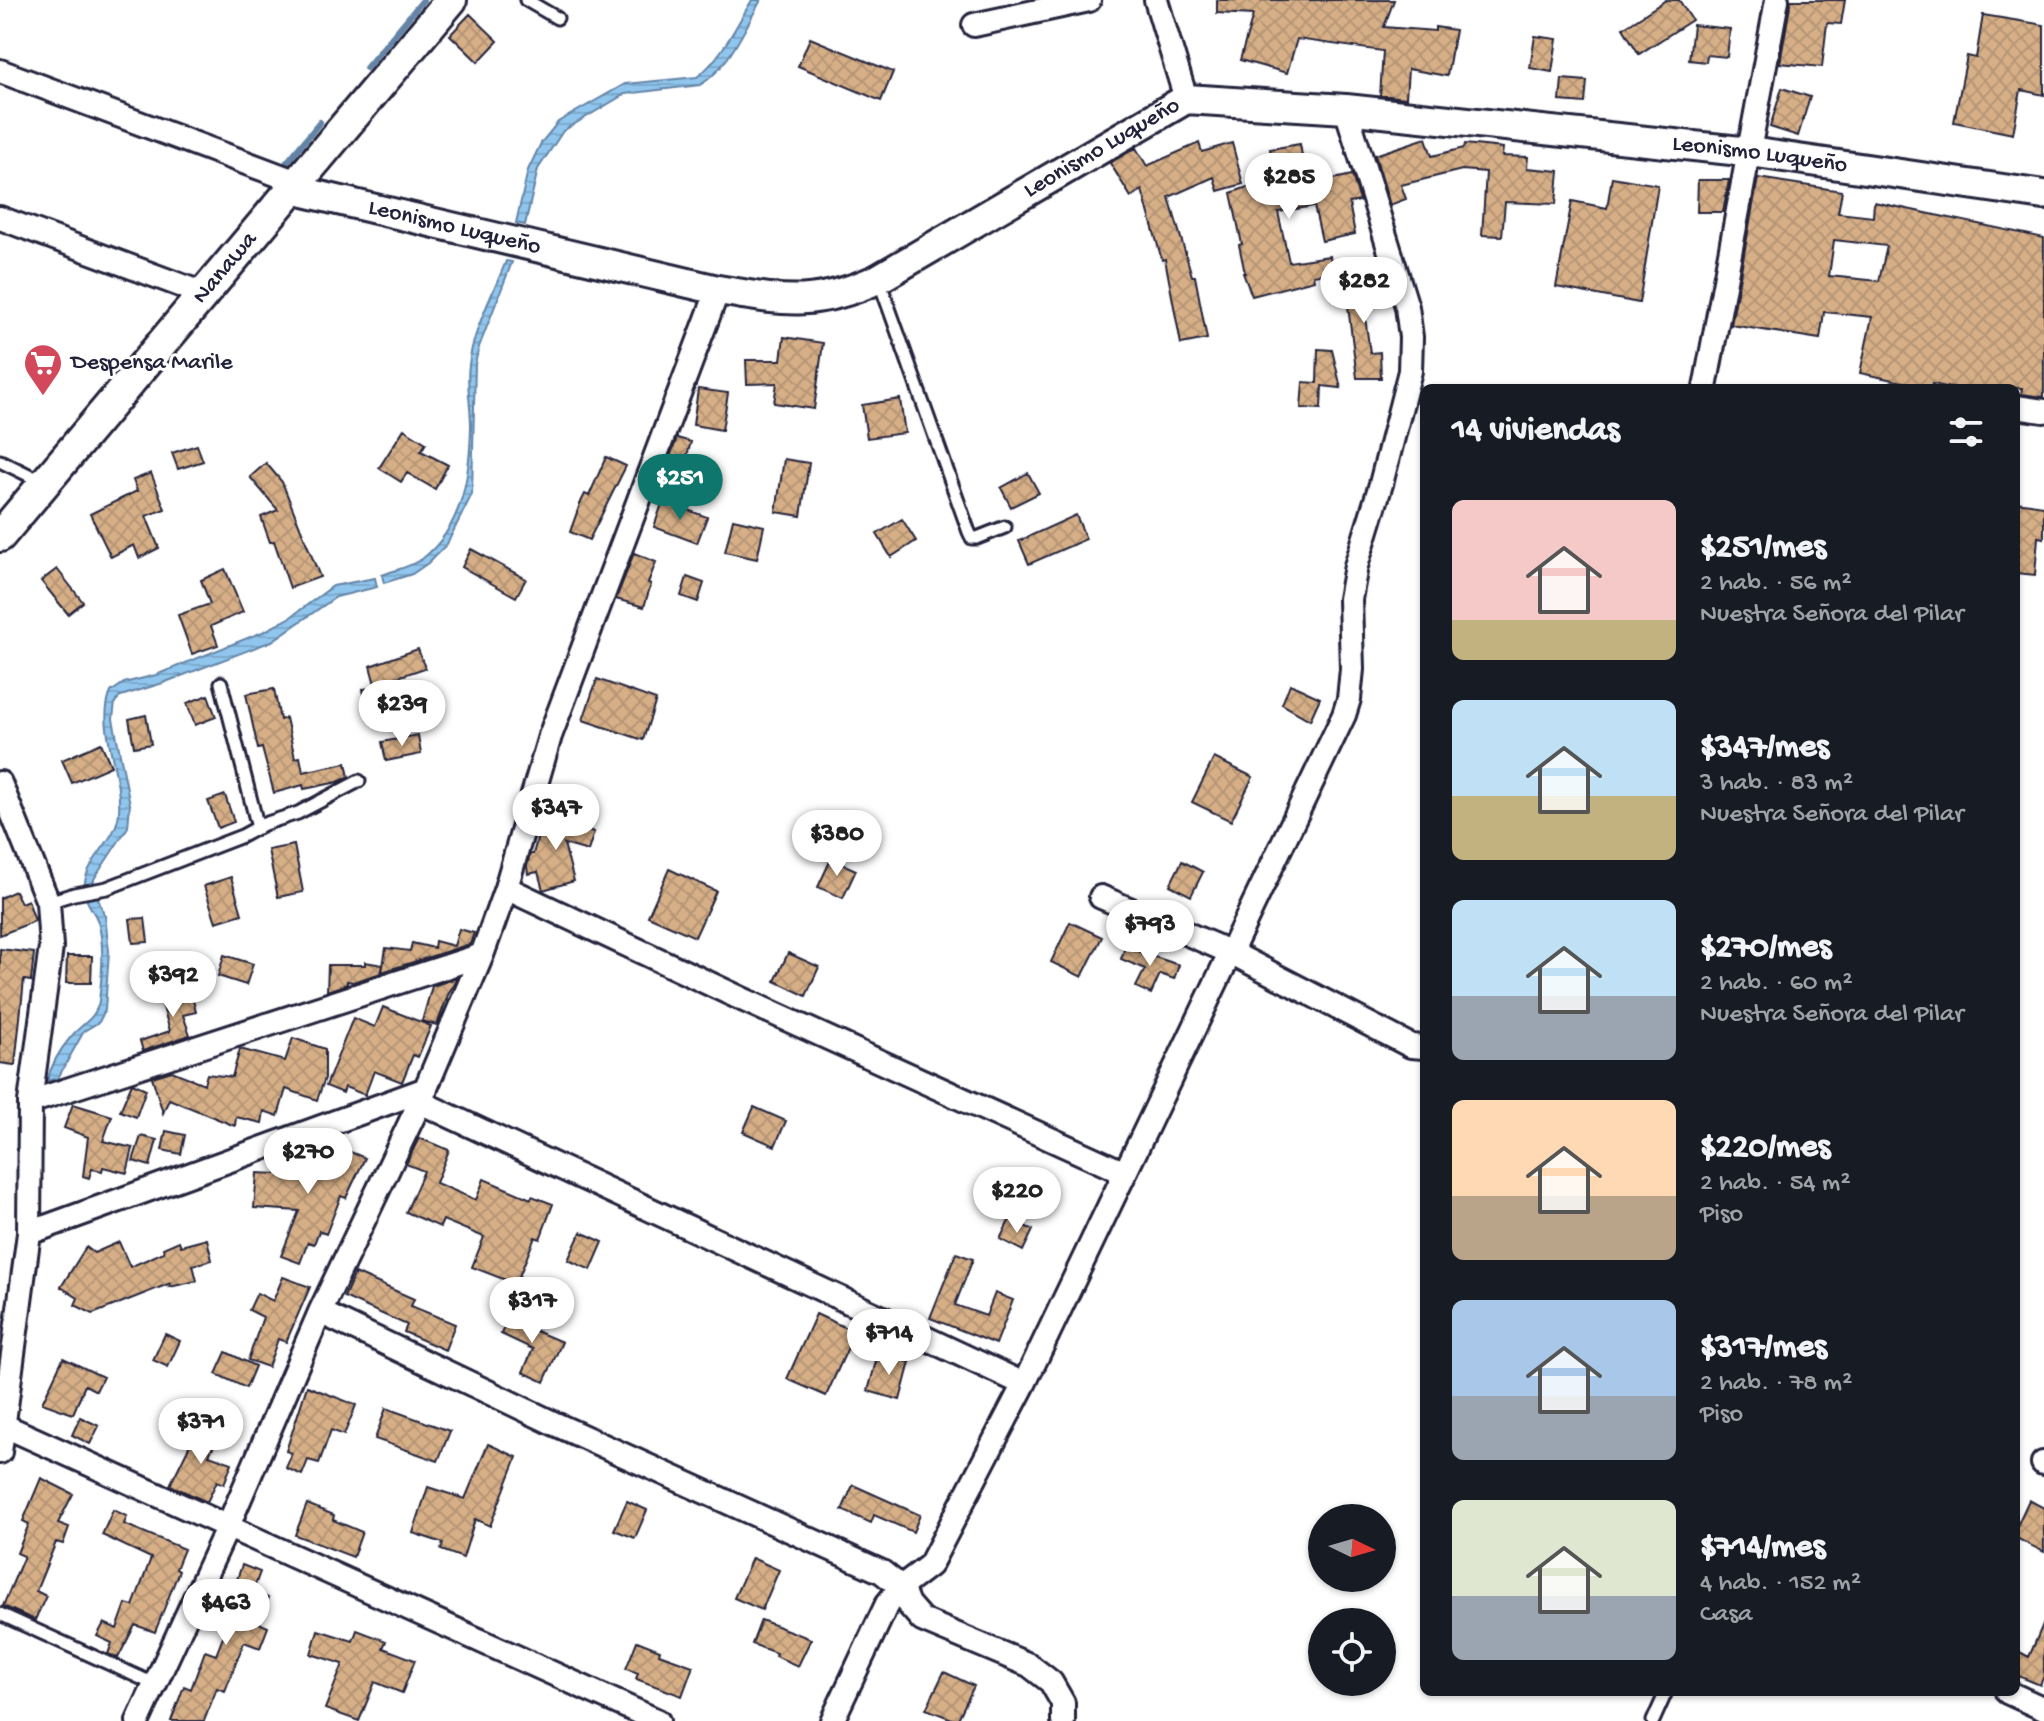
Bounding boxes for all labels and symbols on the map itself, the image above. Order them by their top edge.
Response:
street label: Leonismo Luqueño [1019,91,1185,205]
street label: Leonismo Luqueño [1671,129,1849,181]
pin: $285 [1242,153,1336,221]
street label: Leonismo Luqueño [365,193,544,262]
street label: Nanawa [187,226,264,310]
pin: $282 [1317,257,1411,325]
supermarket icon: Despensa Marile [22,342,64,397]
place label: Despensa Marile [69,349,233,378]
pin: $251 [633,454,727,522]
pin: $239 [355,680,449,748]
pin: $347 [509,784,603,852]
pin: $380 [790,810,884,878]
pin: $793 [1103,900,1197,968]
pin: $392 [126,951,220,1019]
pin: $270 [261,1128,355,1196]
pin: $220 [970,1167,1064,1235]
pin: $317 [485,1277,579,1345]
pin: $714 [842,1309,936,1377]
pin: $371 [154,1398,248,1466]
north arrow [1308,1504,1396,1592]
pin: $463 [179,1579,273,1647]

